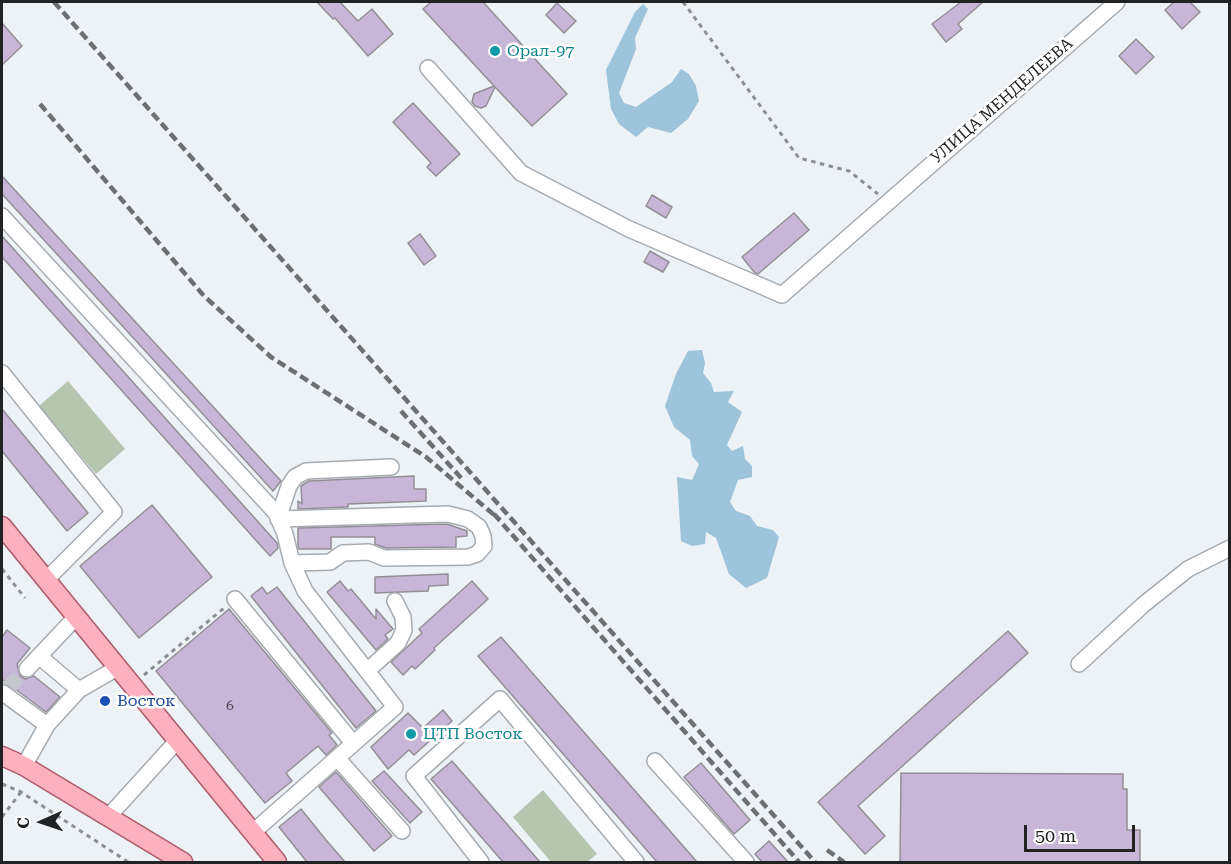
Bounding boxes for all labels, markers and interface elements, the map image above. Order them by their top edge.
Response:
street label: УЛИЦА МЕНДЕЛЕЕВА [927,34,1077,168]
place label: Орал-97 [507,41,574,61]
marker: Орал-97 [488,44,502,58]
place label: Восток [117,691,175,711]
marker: Восток [98,694,112,708]
house number: 6 [226,698,234,714]
place label: ЦТП Восток [423,724,523,744]
marker: ЦТП Восток [404,727,418,741]
north arrow [12,792,72,852]
scale bar [1027,813,1138,851]
text: С [14,817,33,829]
text: 50 m [1035,825,1076,846]

